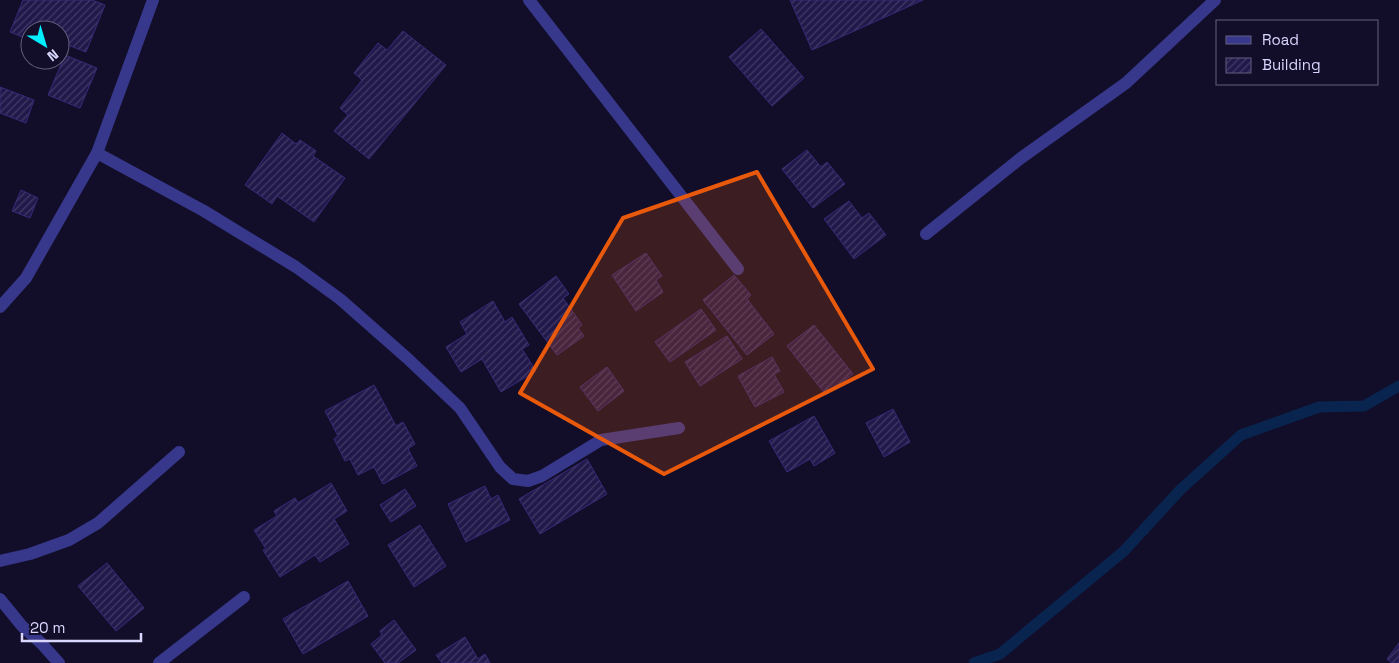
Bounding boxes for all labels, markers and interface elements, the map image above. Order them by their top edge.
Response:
north arrow [20,20,70,70]
legend [1216,20,1379,85]
text: Road [1262,30,1299,49]
text: N [44,45,62,65]
text: Building [1262,55,1321,74]
scale bar [22,610,141,642]
text: 20 m [30,618,65,637]

